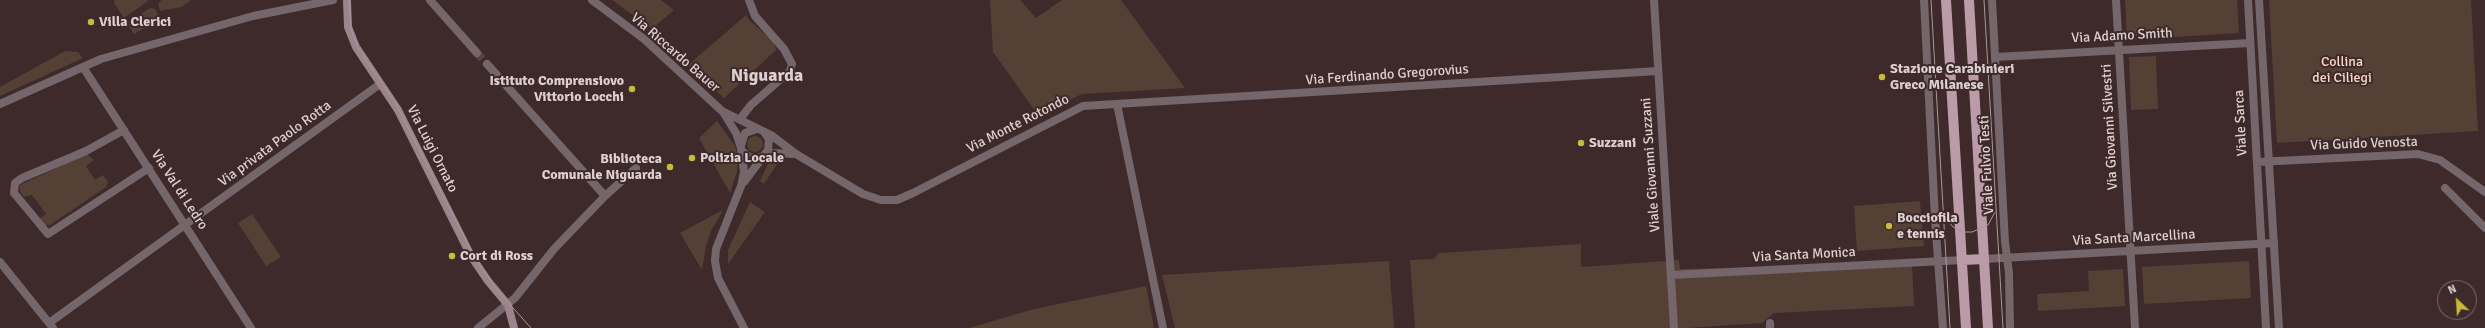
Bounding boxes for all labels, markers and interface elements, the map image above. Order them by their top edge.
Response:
street label: Via Riccardo Bauer [627,10,723,96]
place label: Villa Clerici [99,14,171,30]
marker: Villa Clerici [86,17,96,27]
street label: Via Adamo Smith [2071,25,2173,47]
park label: Collina dei Ciliegi [2312,54,2372,86]
street label: Via Ferdinando Gregorovius [1305,61,1469,89]
place label: Stazione Carabinieri Greco Milanese [1890,61,2014,94]
street label: Via Giovanni Silvestri [2098,63,2122,191]
district label: Niguarda [731,65,803,87]
marker: Stazione Carabinieri Greco Milanese [1877,72,1887,82]
place label: Istituto Comprensiovo Vittorio Locchi [489,73,624,106]
marker: Istituto Comprensiovo Vittorio Locchi [627,84,637,94]
street label: Viale Sarca [2231,89,2251,157]
street label: Via Monte Rotondo [964,91,1072,157]
street label: Via privata Paolo Rotta [215,97,335,191]
street label: Viale Giovanni Suzzani [1638,97,1664,233]
street label: Via Luigi Ornato [403,103,461,195]
street label: Viale Fulvio Testi [1976,115,1998,215]
street label: Via Guido Venosta [2310,134,2418,154]
place label: Suzzani [1589,135,1636,151]
marker: Suzzani [1576,138,1586,148]
street label: Via Val di Ledro [147,147,211,233]
place label: Polizia Locale [700,150,784,166]
place label: Biblioteca Comunale Niguarda [542,151,662,184]
marker: Polizia Locale [687,153,697,163]
marker: Biblioteca Comunale Niguarda [665,162,675,172]
place label: Bocciofila e tennis [1897,210,1958,242]
marker: Bocciofila e tennis [1884,221,1894,231]
street label: Via Santa Marcellina [2072,226,2196,250]
street label: Via Santa Monica [1752,244,1856,266]
place label: Cort di Ross [460,248,533,264]
marker: Cort di Ross [447,251,457,261]
north arrow [2437,280,2477,320]
text: N [2446,282,2458,297]

